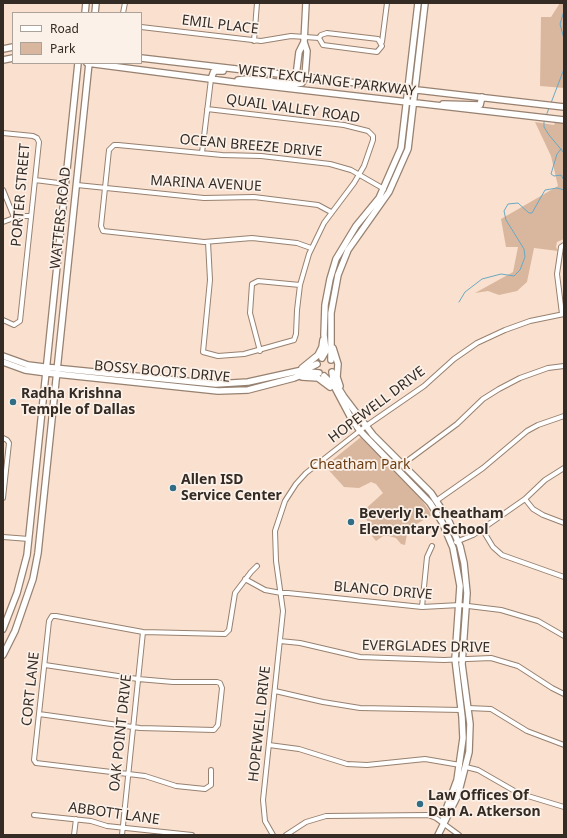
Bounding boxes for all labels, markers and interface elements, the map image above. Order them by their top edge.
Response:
legend [12,12,142,64]
street label: EMIL PLACE [181,12,259,38]
text: Road [50,20,79,37]
text: Park [50,40,75,57]
street label: WEST EXCHANGE PARKWAY [237,62,417,100]
street label: QUAIL VALLEY ROAD [225,91,361,127]
street label: OCEAN BREEZE DRIVE [179,131,323,161]
street label: PORTER STREET [8,143,34,247]
street label: WATTERS ROAD [47,166,75,270]
street label: MARINA AVENUE [150,173,262,195]
street label: BOSSY BOOTS DRIVE [93,358,231,386]
street label: HOPEWELL DRIVE [325,363,429,447]
place label: Radha Krishna Temple of Dallas [21,386,135,418]
marker: Radha Krishna Temple of Dallas [8,397,18,407]
park label: Cheatham Park [309,457,411,473]
place label: Allen ISD Service Center [181,472,282,504]
marker: Allen ISD Service Center [168,483,178,493]
place label: Beverly R. Cheatham Elementary School [359,506,504,538]
marker: Beverly R. Cheatham Elementary School [346,517,356,527]
street label: BLANCO DRIVE [333,578,433,604]
street label: EVERGLADES DRIVE [362,637,490,657]
street label: CORT LANE [19,651,43,727]
street label: HOPEWELL DRIVE [246,665,274,783]
street label: OAK POINT DRIVE [106,673,136,793]
place label: Law Offices Of Dan A. Atkerson [428,788,541,820]
street label: ABBOTT LANE [67,799,161,829]
marker: Law Offices Of Dan A. Atkerson [415,799,425,809]

